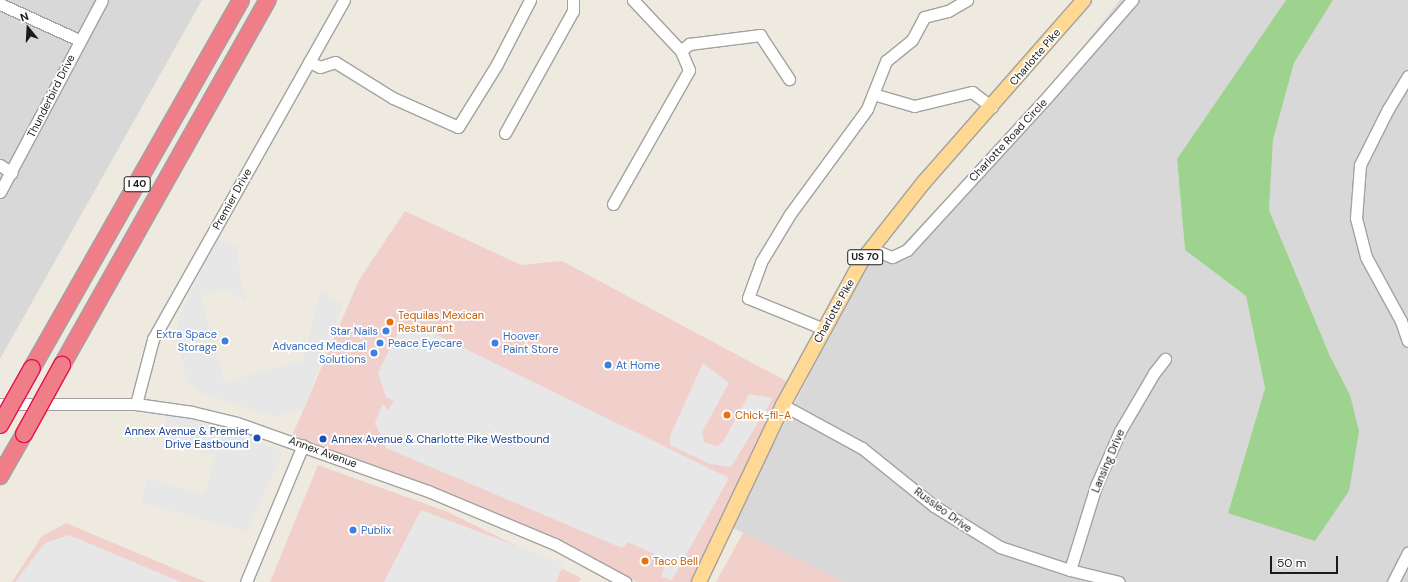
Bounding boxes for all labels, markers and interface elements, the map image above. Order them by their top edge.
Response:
north arrow [8,8,48,48]
text: N [18,9,30,24]
street label: Charlotte Pike [1007,26,1063,88]
street label: Thunderbird Drive [24,52,78,140]
street label: Charlotte Road Circle [966,96,1050,184]
street label: Premier Drive [210,166,254,232]
road number: I 40 [123,176,151,192]
road number: US 70 [847,249,883,265]
street label: Charlotte Pike [811,277,857,345]
place label: Tequilas Mexican Restaurant [398,309,484,335]
marker: Tequilas Mexican Restaurant [385,317,395,327]
place label: Star Nails [330,324,378,338]
marker: Star Nails [381,326,391,336]
place label: Extra Space Storage [156,328,217,354]
place label: Hoover Paint Store [503,330,558,356]
marker: Extra Space Storage [220,336,230,346]
place label: Peace Eyecare [388,336,462,350]
marker: Peace Eyecare [375,338,385,348]
marker: Hoover Paint Store [490,338,500,348]
place label: Advanced Medical Solutions [272,340,366,366]
marker: Advanced Medical Solutions [369,348,379,358]
place label: At Home [616,358,660,372]
marker: At Home [603,360,613,370]
place label: Chick-fil-A [735,408,791,422]
marker: Chick-fil-A [722,410,732,420]
place label: Annex Avenue & Premier Drive Eastbound [124,425,249,451]
street label: Lansing Drive [1089,427,1127,495]
place label: Annex Avenue & Charlotte Pike Westbound [331,432,549,446]
marker: Annex Avenue & Premier Drive Eastbound [252,433,262,443]
street label: Annex Avenue [287,434,359,470]
marker: Annex Avenue & Charlotte Pike Westbound [318,434,328,444]
street label: Russleo Drive [912,485,974,535]
place label: Publix [361,523,391,537]
marker: Publix [348,525,358,535]
scale bar [1272,548,1340,574]
place label: Taco Bell [653,554,698,568]
text: 50 m [1277,555,1306,571]
marker: Taco Bell [640,556,650,566]

